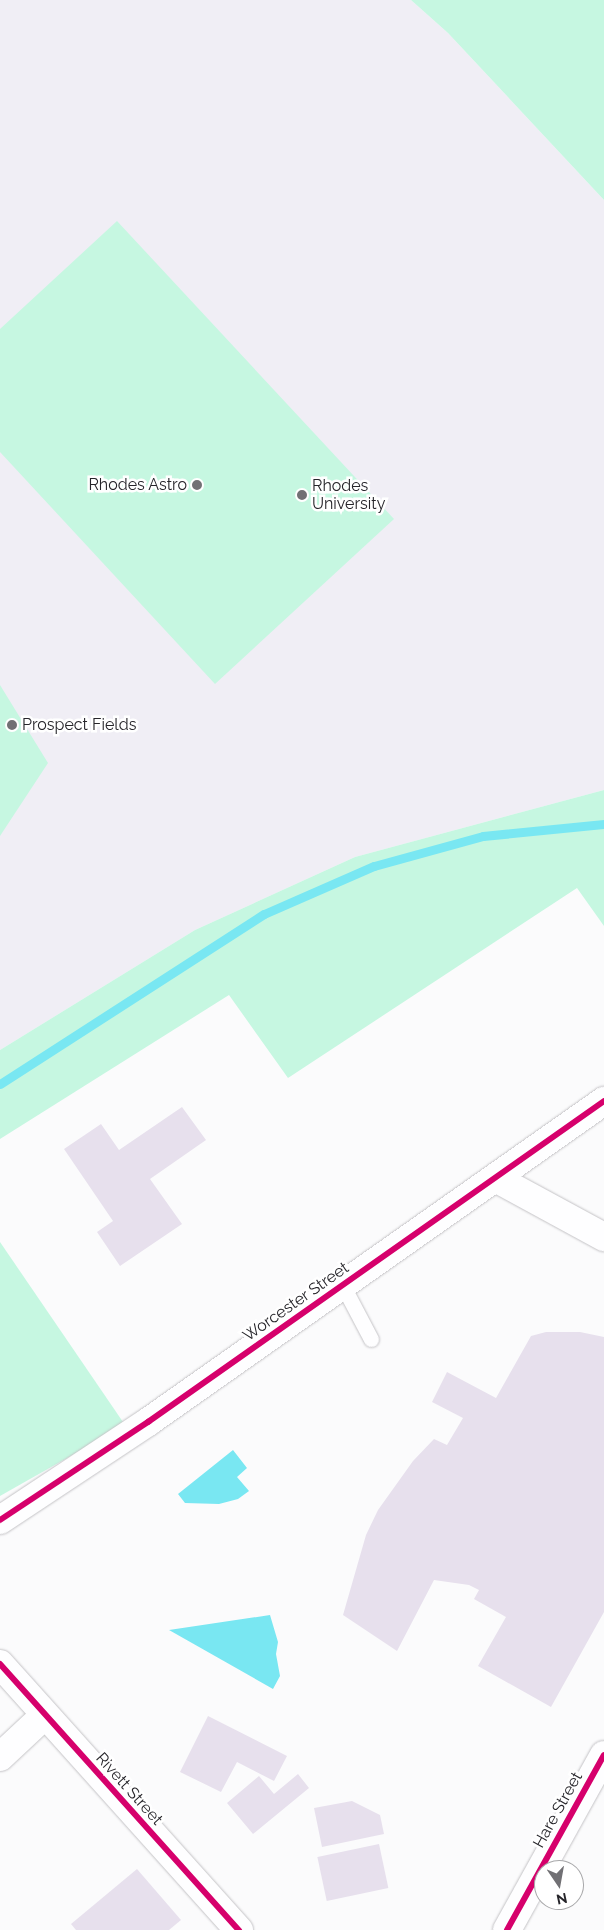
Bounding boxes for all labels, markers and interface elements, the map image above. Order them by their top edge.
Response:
place label: Rhodes Astro [88,475,187,495]
place label: Rhodes University [312,476,385,514]
marker: Rhodes Astro [191,479,203,491]
marker: Rhodes University [296,489,308,501]
place label: Prospect Fields [22,715,136,735]
marker: Prospect Fields [6,719,18,731]
street label: Worcester Street [239,1258,353,1346]
street label: Rivett Street [92,1749,166,1829]
street label: Hare Street [529,1769,587,1851]
north arrow [534,1860,584,1910]
text: N [555,1890,569,1908]

